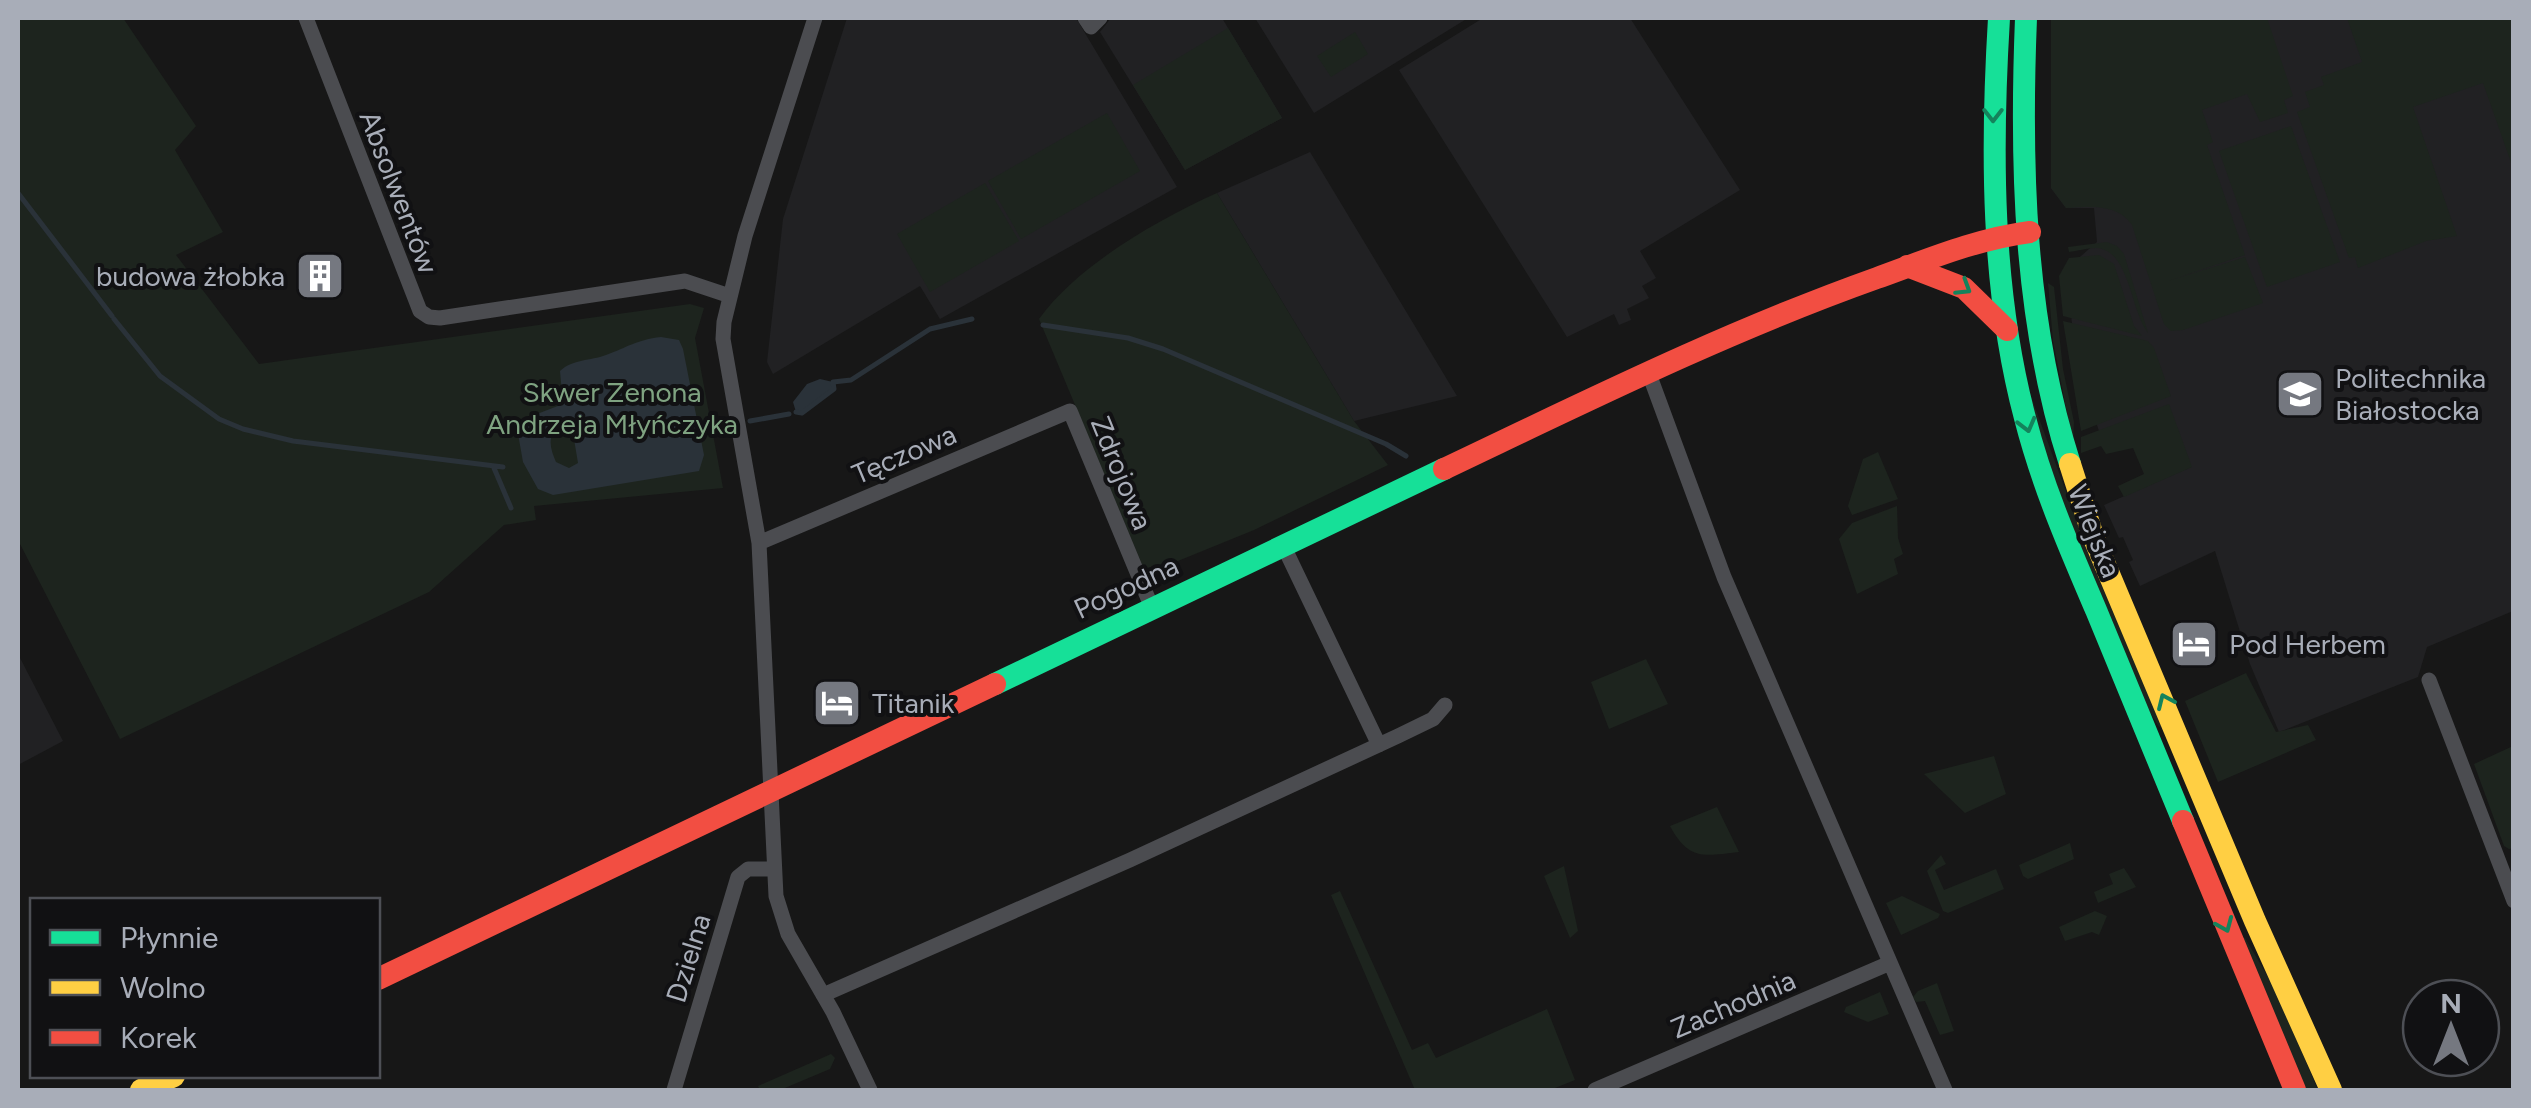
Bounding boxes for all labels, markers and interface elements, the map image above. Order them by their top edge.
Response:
street label: Absolwentów [352,106,446,278]
one-way arrow [1983,107,2004,123]
building icon: budowa żłobka [294,250,346,302]
place label: budowa żłobka [96,259,285,293]
one-way arrow [1953,276,1971,295]
place label: Politechnika Białostocka [2335,361,2486,427]
school or university icon: Politechnika Białostocka [2274,368,2326,420]
park label: Skwer Zenona Andrzeja Młyńczyka [486,375,738,441]
street label: Zdrojowa [1084,411,1160,535]
one-way arrow [2015,416,2036,433]
street label: Tęczowa [847,417,961,491]
street label: Wiejska [2061,480,2129,582]
street label: Pogodna [1068,548,1184,626]
hotel icon: Pod Herbem [2168,618,2220,670]
place label: Pod Herbem [2229,627,2386,661]
hotel icon: Titanik [811,677,863,729]
place label: Titanik [872,686,955,720]
one-way arrow [2157,693,2177,711]
legend [30,898,380,1078]
street label: Dzielna [658,910,718,1006]
one-way arrow [2213,915,2233,933]
text: Płynnie [120,919,218,956]
street label: Zachodnia [1666,963,1800,1045]
text: Wolno [120,969,206,1006]
north arrow [2401,978,2501,1078]
text: N [2440,986,2462,1020]
text: Korek [120,1019,197,1056]

